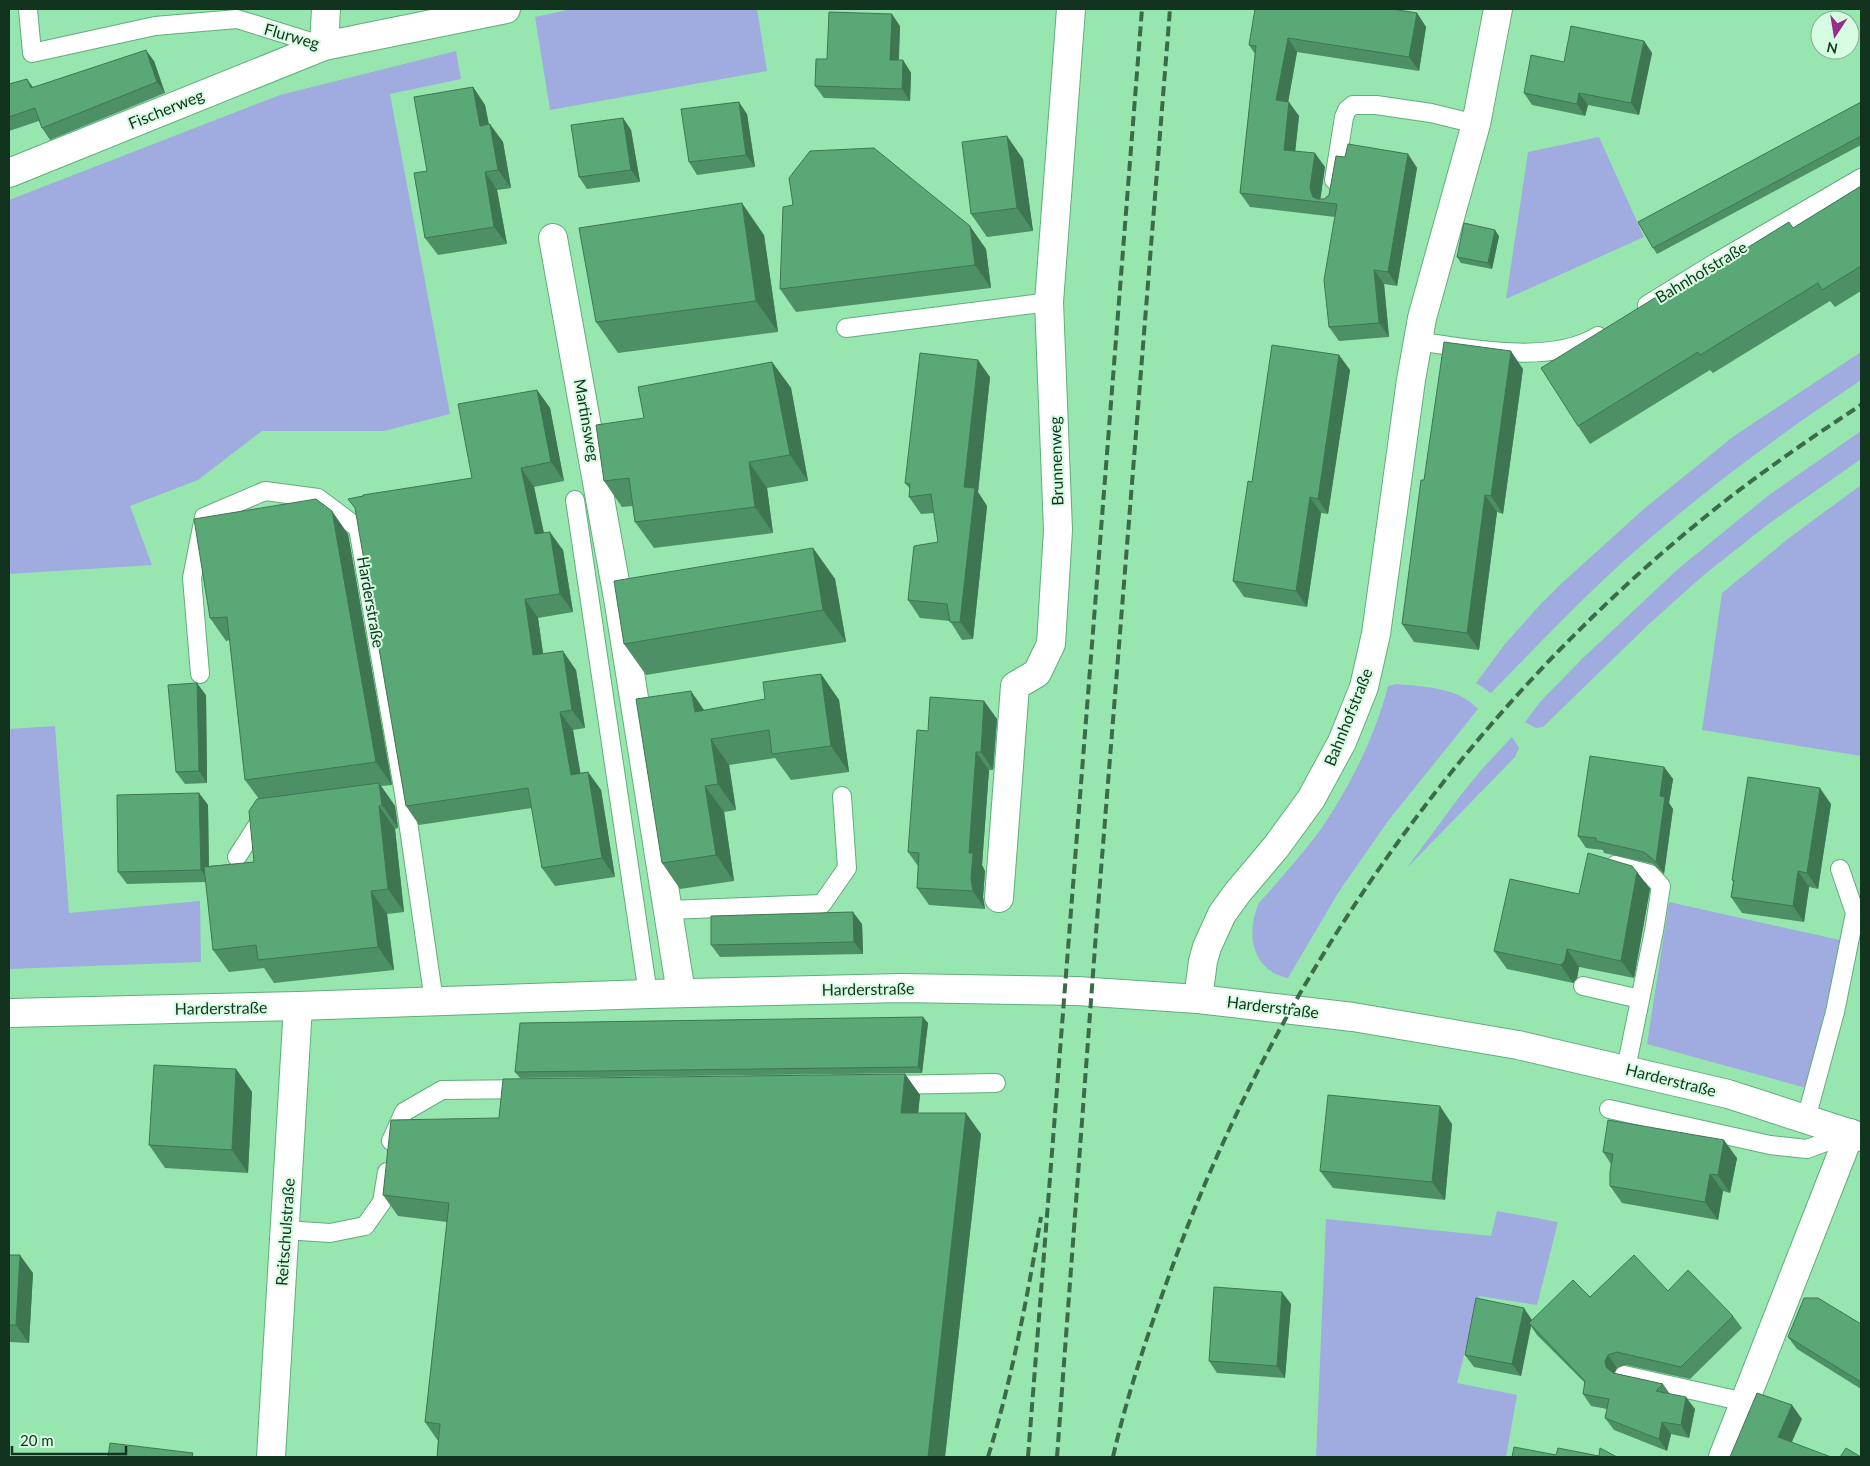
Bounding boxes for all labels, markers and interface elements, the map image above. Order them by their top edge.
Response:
north arrow [1810,10,1860,60]
street label: Flurweg [262,19,322,52]
text: N [1825,39,1839,58]
street label: Fischerweg [125,85,206,132]
street label: Bahnhofstraße [1651,237,1750,306]
street label: Martinsweg [571,377,604,463]
street label: Brunnenweg [1044,416,1067,506]
street label: Harderstraße [354,555,389,649]
street label: Bahnhofstraße [1319,665,1376,768]
street label: Harderstraße [821,978,914,999]
street label: Harderstraße [1226,991,1320,1022]
street label: Harderstraße [174,997,267,1018]
street label: Harderstraße [1624,1059,1718,1100]
street label: Reitschulstraße [271,1178,298,1286]
scale bar [12,1424,126,1456]
text: 20 m [20,1431,54,1449]

